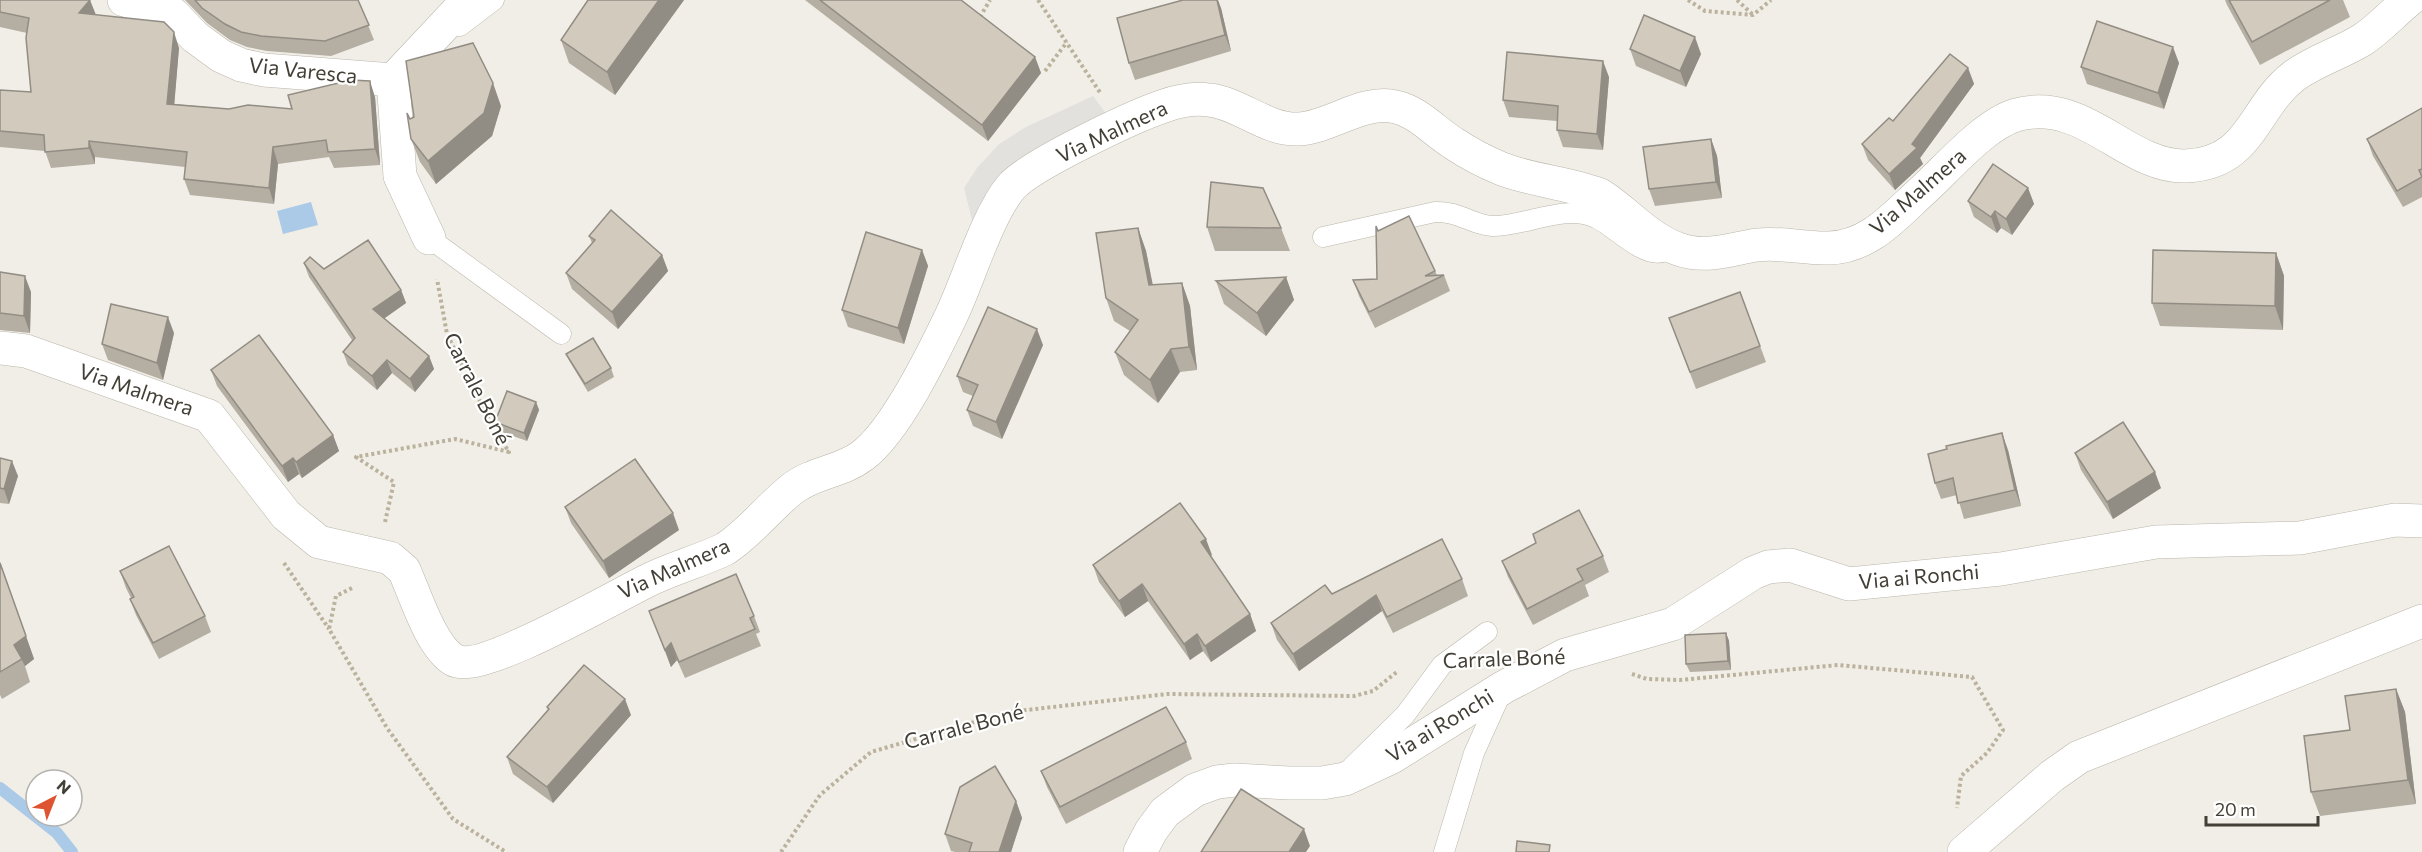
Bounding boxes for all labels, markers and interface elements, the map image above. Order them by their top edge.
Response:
street label: Via Varesca [248,51,359,88]
street label: Via Malmera [1052,94,1171,167]
street label: Via Malmera [1864,142,1970,240]
street label: Carrale Boné [439,328,517,449]
street label: Via Malmera [76,357,197,420]
street label: Via Malmera [614,532,733,603]
street label: Via ai Ronchi [1858,558,1980,593]
street label: Carrale Boné [1442,643,1566,672]
street label: Via ai Ronchi [1381,683,1498,767]
street label: Carrale Boné [901,698,1026,753]
north arrow [24,768,84,828]
text: N [54,775,75,798]
scale bar [2206,789,2318,827]
text: 20 m [2215,798,2256,820]

